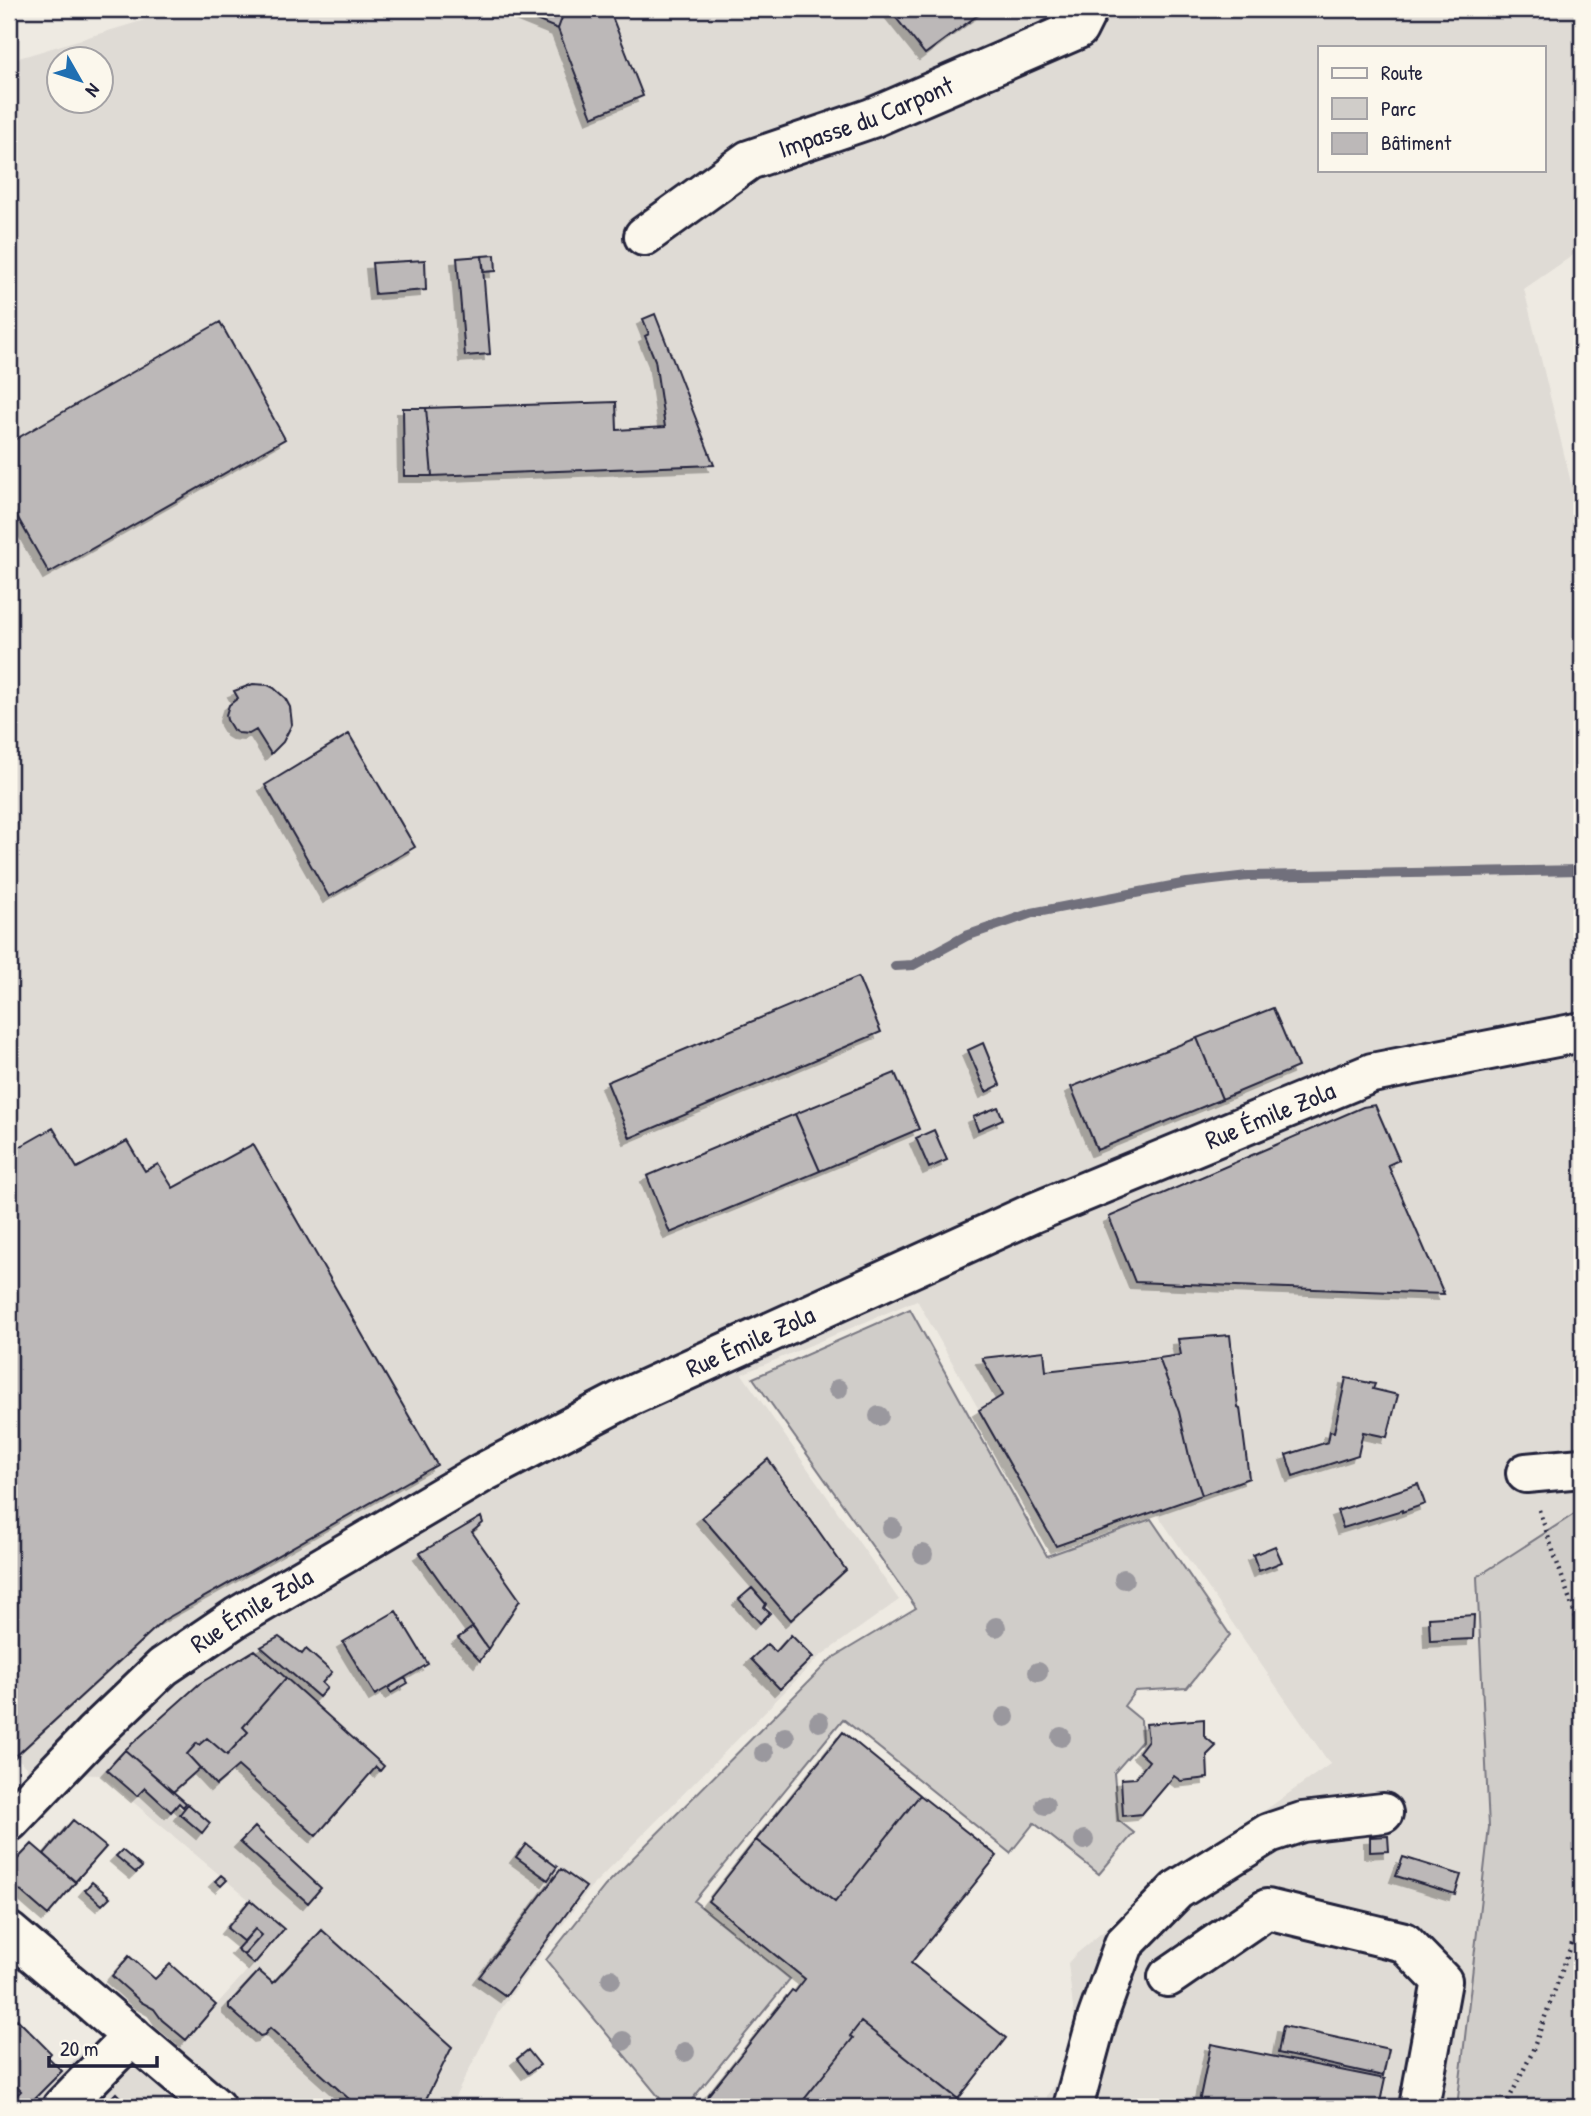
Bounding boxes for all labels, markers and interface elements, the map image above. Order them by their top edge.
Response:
north arrow [46,46,116,116]
legend [1318,46,1546,172]
text: Route [1381,58,1423,87]
street label: Impasse du Carpont [773,67,959,166]
text: N [80,79,106,103]
text: Parc [1381,94,1416,123]
text: Bâtiment [1381,128,1452,157]
street label: Rue Émile Zola [1200,1072,1340,1157]
street label: Rue Émile Zola [680,1297,820,1385]
street label: Rue Émile Zola [183,1558,319,1661]
scale bar [49,2025,158,2069]
text: 20 m [60,2034,98,2063]

